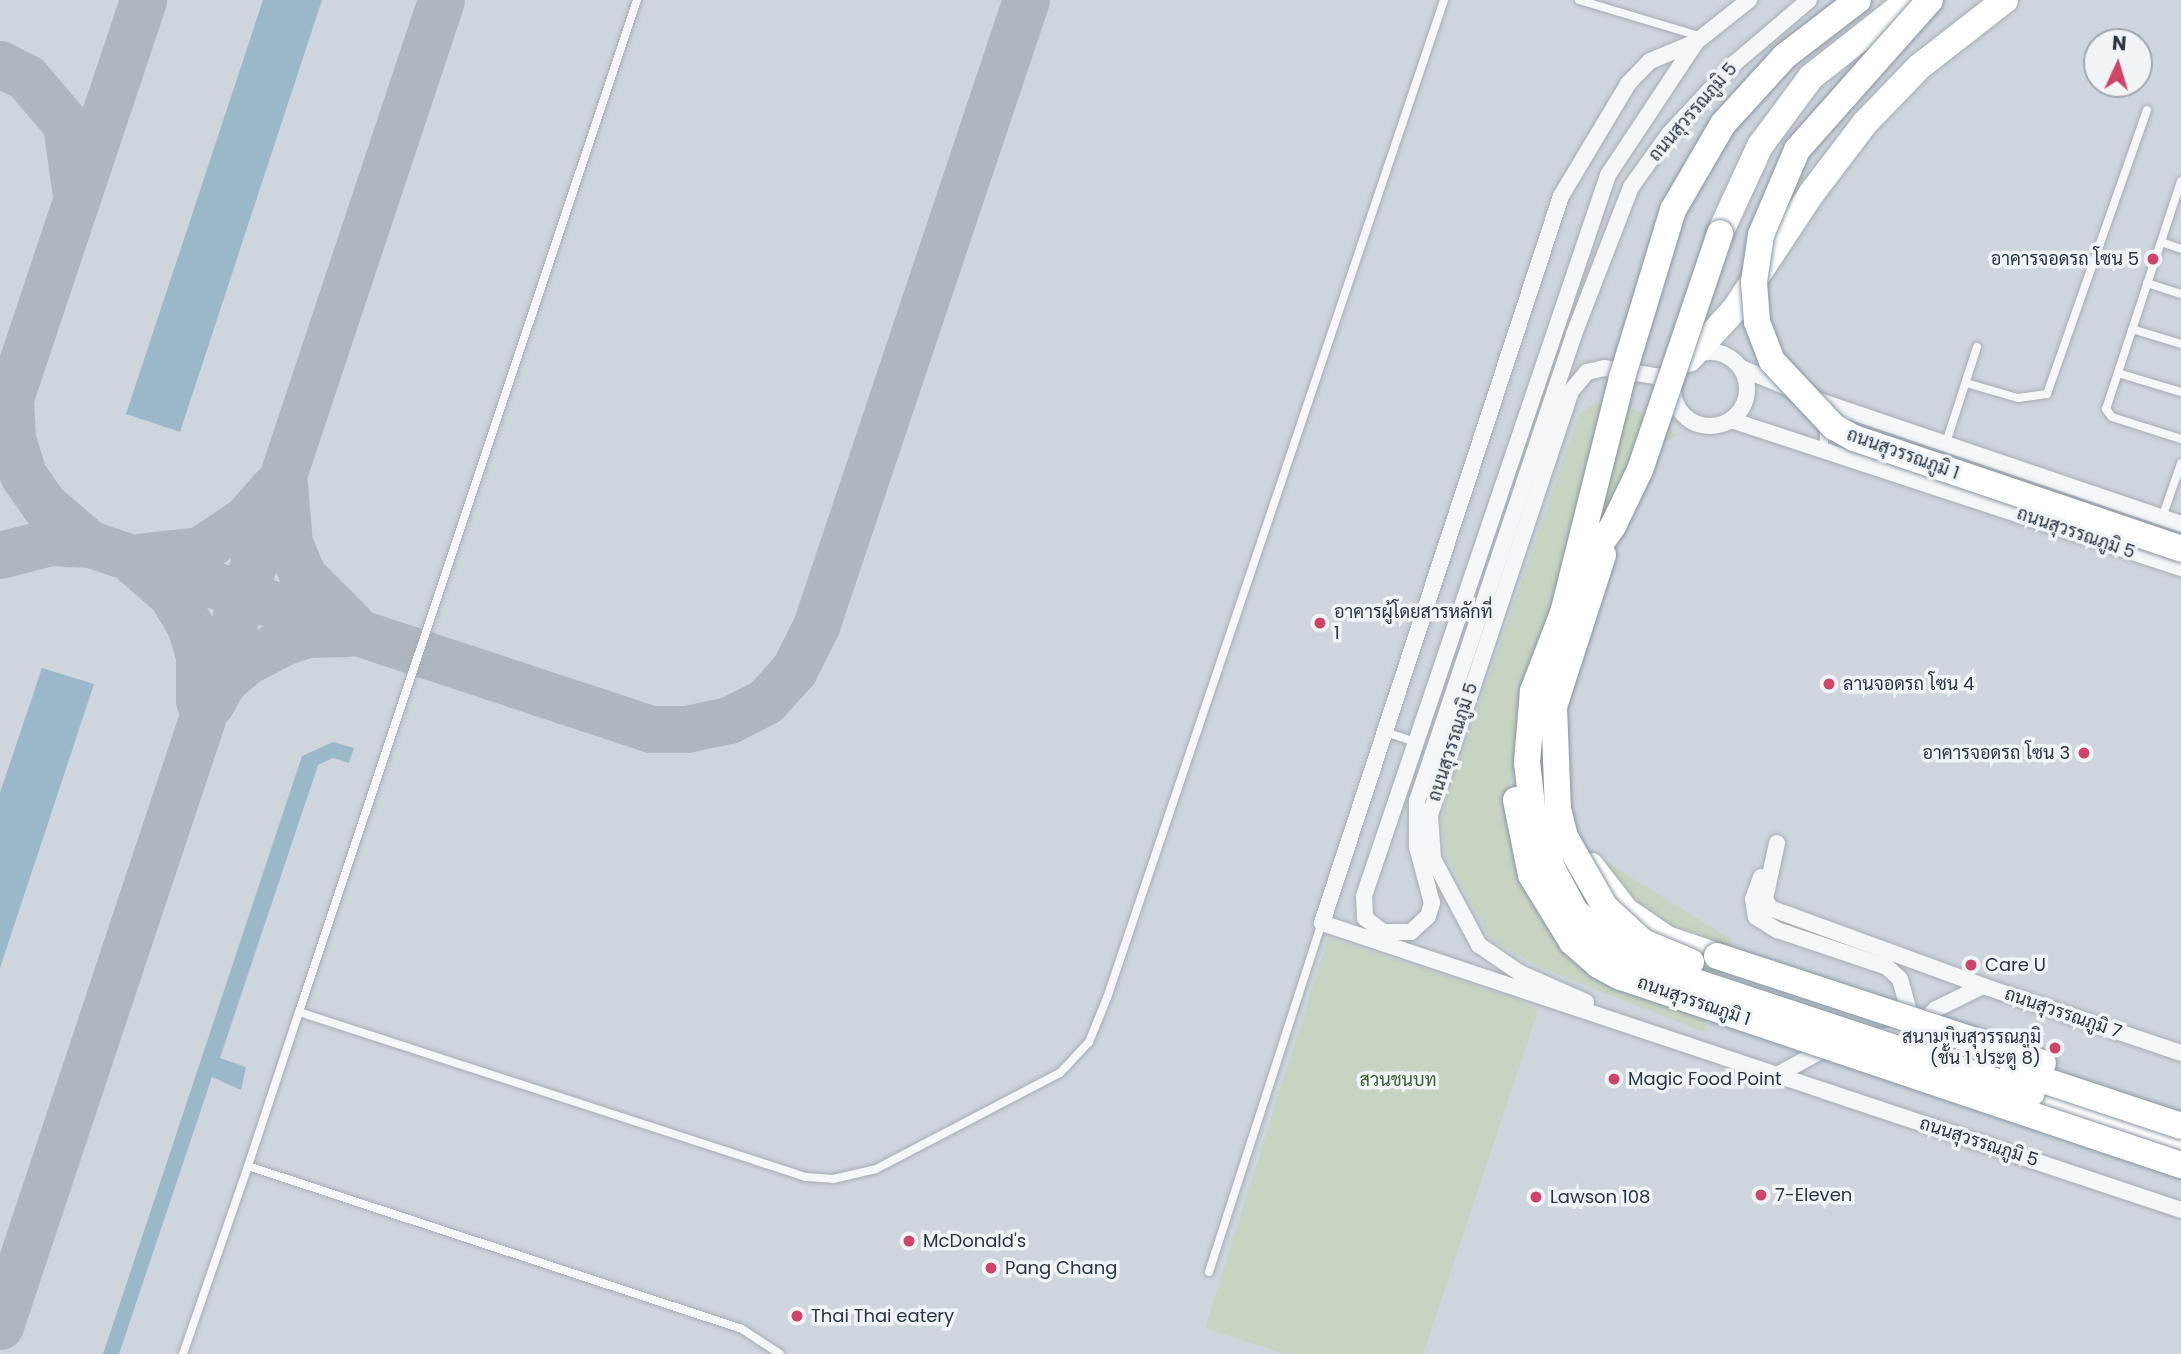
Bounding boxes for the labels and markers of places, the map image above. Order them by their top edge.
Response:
place label: อาคารจอดรถ โซน 5 [1991,248,2139,270]
marker: อาคารจอดรถ โซน 5 [2145,251,2161,267]
place label: อาคารผู้โดยสารหลักที่ 1 [1334,602,1493,644]
marker: อาคารผู้โดยสารหลักที่ 1 [1312,615,1328,631]
place label: ลานจอดรถ โซน 4 [1843,673,1974,695]
marker: ลานจอดรถ โซน 4 [1821,676,1837,692]
place label: อาคารจอดรถ โซน 3 [1922,742,2070,764]
marker: อาคารจอดรถ โซน 3 [2076,745,2092,761]
place label: Care U [1985,954,2046,976]
marker: Care U [1963,957,1979,973]
place label: สนามบินสุวรรณภูมิ (ชั้น 1 ประตู 8) [1902,1027,2041,1070]
marker: สนามบินสุวรรณภูมิ (ชั้น 1 ประตู 8) [2047,1040,2063,1056]
place label: Magic Food Point [1628,1068,1782,1090]
marker: Magic Food Point [1606,1071,1622,1087]
place label: 7-Eleven [1775,1184,1852,1206]
place label: Lawson 108 [1550,1186,1650,1208]
marker: 7-Eleven [1753,1187,1769,1203]
marker: Lawson 108 [1528,1189,1544,1205]
place label: McDonald's [923,1230,1026,1252]
marker: McDonald's [901,1233,917,1249]
place label: Pang Chang [1005,1257,1117,1279]
marker: Pang Chang [983,1260,999,1276]
place label: Thai Thai eatery [811,1305,954,1327]
marker: Thai Thai eatery [789,1308,805,1324]

